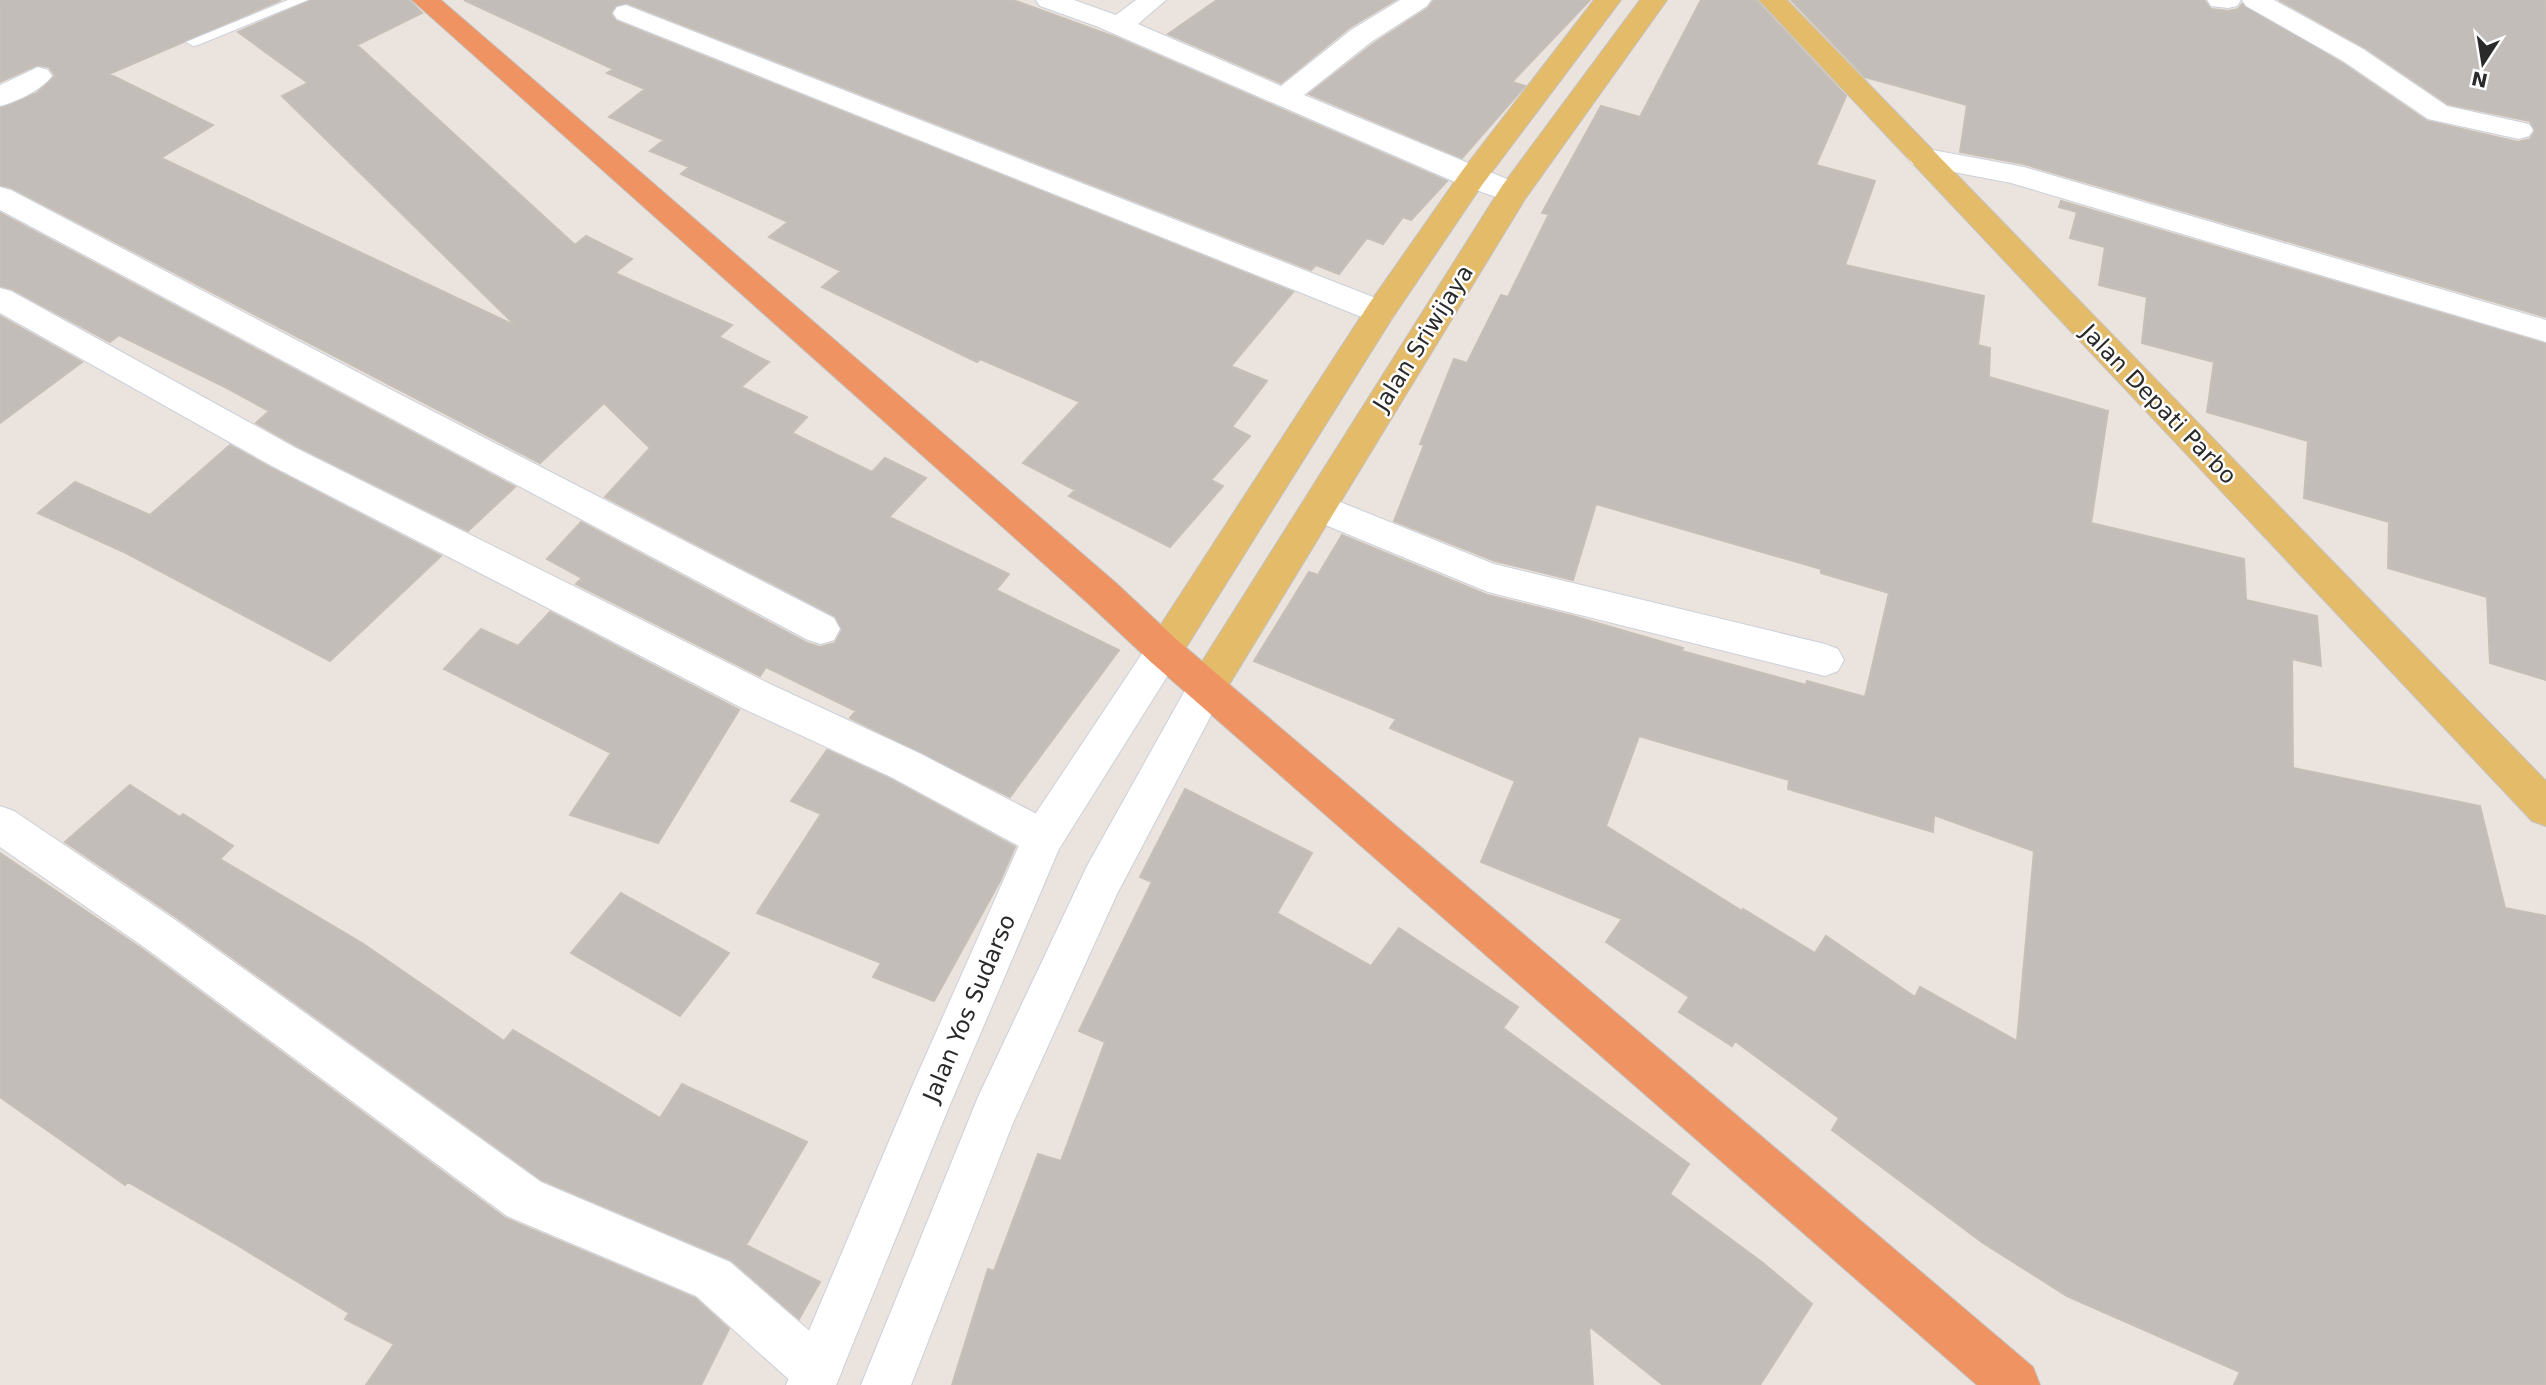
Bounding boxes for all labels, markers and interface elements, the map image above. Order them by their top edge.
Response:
north arrow [2448,28,2518,98]
text: N [2469,67,2490,92]
street label: Jalan Sriwijaya [1367,260,1478,417]
street label: Jalan Depati Parbo [2075,317,2242,489]
street label: Jalan Yos Sudarso [917,910,1020,1107]

